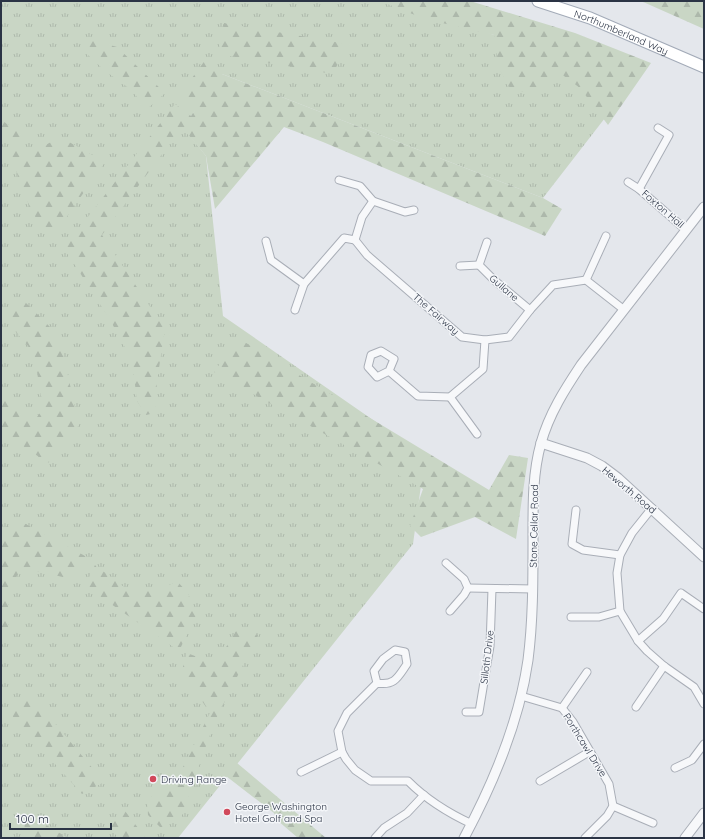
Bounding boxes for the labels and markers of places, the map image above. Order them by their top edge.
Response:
place label: Driving Range [161,773,227,786]
marker: Driving Range [148,774,158,784]
place label: George Washington Hotel Golf and Spa [235,800,327,825]
marker: George Washington Hotel Golf and Spa [222,807,232,817]

